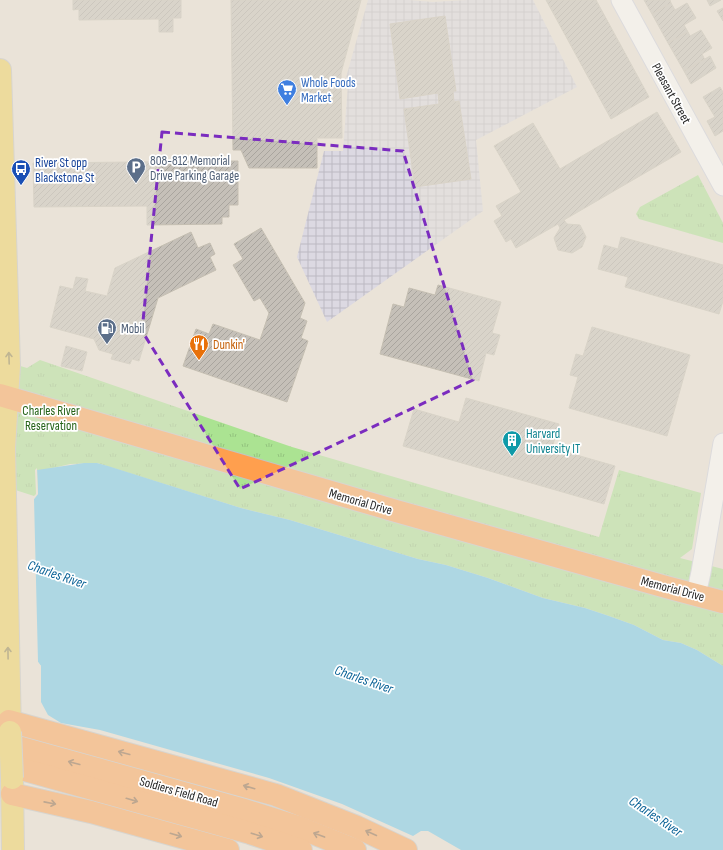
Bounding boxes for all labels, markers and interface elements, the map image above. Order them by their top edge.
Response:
street label: Pleasant Street [648,60,694,127]
place label: Whole Foods Market [301,75,356,106]
supermarket icon: Whole Foods Market [276,78,298,106]
place label: 808-812 Memorial Drive Parking Garage [150,153,239,184]
place label: River St opp Blackstone St [35,155,95,186]
parking icon: 808-812 Memorial Drive Parking Garage [125,156,147,184]
bus stop icon: River St opp Blackstone St [10,158,32,186]
fuel station icon: Mobil [96,317,118,345]
place label: Mobil [121,321,144,337]
restaurant icon: Dunkin' [188,333,210,361]
place label: Dunkin' [213,337,245,353]
one-way arrow [5,352,13,365]
park label: Charles River Reservation [22,403,80,434]
place label: Harvard University IT [526,426,580,457]
building icon: Harvard University IT [501,429,523,457]
street label: Memorial Drive [327,485,394,519]
water label: Charles River [25,557,89,593]
street label: Memorial Drive [639,573,706,605]
one-way arrow [4,647,11,660]
water label: Charles River [332,662,396,698]
one-way arrow [118,749,131,756]
one-way arrow [68,758,81,766]
street label: Soldiers Field Road [138,773,220,811]
one-way arrow [243,783,256,790]
water label: Charles River [626,792,687,841]
one-way arrow [125,797,138,804]
one-way arrow [43,799,56,807]
one-way arrow [365,829,377,836]
one-way arrow [313,831,326,838]
one-way arrow [169,832,182,839]
one-way arrow [250,832,263,839]

